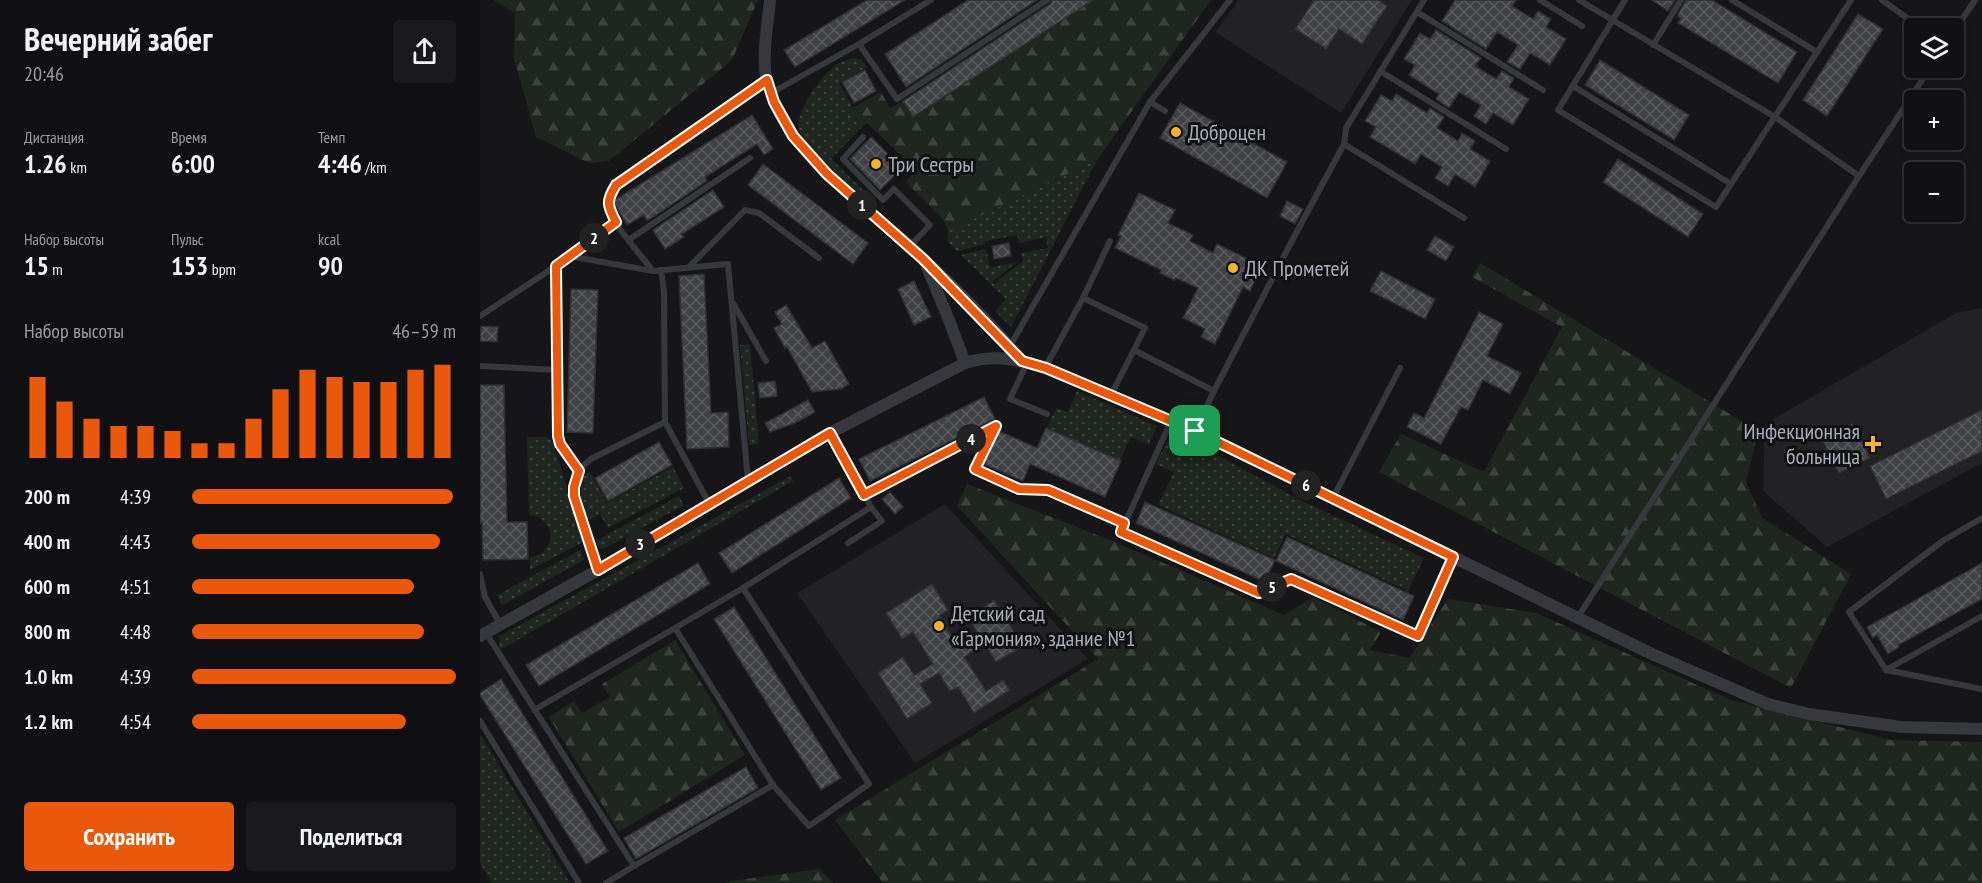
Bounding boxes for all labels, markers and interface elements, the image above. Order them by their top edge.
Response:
text: Вечерний забег [24,17,212,60]
map controls [1904,18,1964,222]
button: layers [1904,18,1964,78]
button: share [393,20,456,83]
text: 20:46 [24,61,64,87]
button: + [1904,90,1964,150]
place label: Доброцен [1188,118,1266,146]
marker: Доброцен [1169,125,1183,139]
text: Дистанция [24,127,84,147]
text: Время [171,127,207,147]
text: Темп [318,127,345,147]
text: 1.26 [24,147,67,180]
text: 6:00 [171,147,215,180]
text: 4:46 [318,147,362,180]
place label: Три Сестры [888,150,974,178]
text: km [67,157,87,177]
text: /km [362,157,387,177]
marker: Три Сестры [869,157,883,171]
button: − [1904,162,1964,222]
pin: 1 [847,190,877,220]
text: 1 [858,195,866,215]
pin: 2 [579,223,609,253]
text: 2 [590,228,598,248]
text: Набор высоты [24,229,104,249]
text: Пульс [171,229,203,249]
text: kcal [318,229,340,249]
text: 15 [24,249,49,282]
text: 153 [171,249,208,282]
text: 90 [318,249,343,282]
place label: ДК Прометей [1245,254,1349,282]
text: m [49,259,63,279]
text: bpm [208,259,236,279]
marker: ДК Прометей [1226,261,1240,275]
text: Набор высоты [24,318,124,344]
text: 46–59 m [392,318,456,344]
pin [1169,405,1220,456]
icon: arrive [1178,414,1211,447]
place label: Инфекционная больница [1743,417,1860,470]
pin: 4 [956,424,986,454]
text: 4 [967,429,975,449]
marker: Инфекционная больница [1864,435,1882,453]
pin: 6 [1291,470,1321,500]
text: 6 [1302,475,1310,495]
text: 200 m [24,484,70,510]
text: 4:39 [120,484,151,510]
text: 400 m [24,529,70,555]
text: 4:43 [120,529,151,555]
pin: 3 [625,529,655,559]
text: 3 [636,534,644,554]
pin: 5 [1257,572,1287,602]
text: 600 m [24,574,70,600]
text: 4:51 [120,574,151,600]
text: 5 [1268,577,1276,597]
place label: Детский сад «Гармония», здание №1 [951,599,1135,652]
text: 800 m [24,619,70,645]
text: 4:48 [120,619,151,645]
marker: Детский сад «Гармония», здание №1 [932,619,946,633]
text: 1.0 km [24,664,73,690]
text: 4:39 [120,664,151,690]
text: 1.2 km [24,709,73,735]
text: 4:54 [120,709,151,735]
button: Сохранить [24,802,234,871]
button: Поделиться [246,802,456,871]

